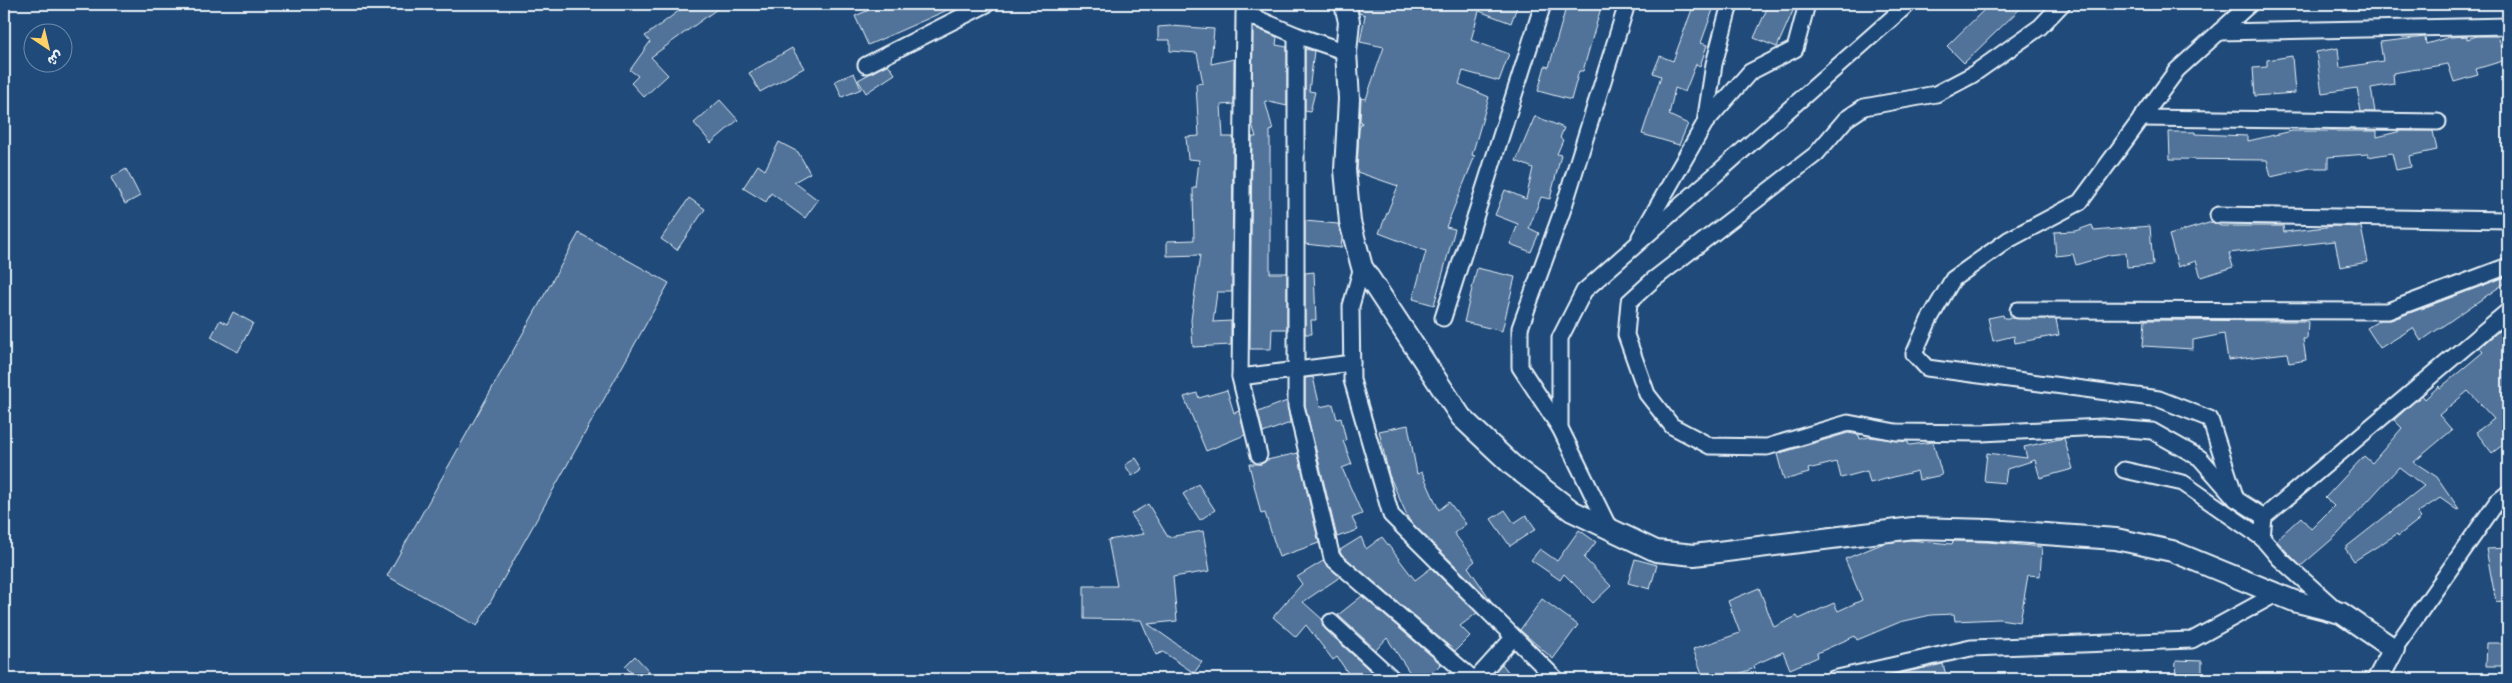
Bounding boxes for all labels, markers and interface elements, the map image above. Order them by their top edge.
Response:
north arrow [22,22,72,72]
text: ش [43,45,65,68]

